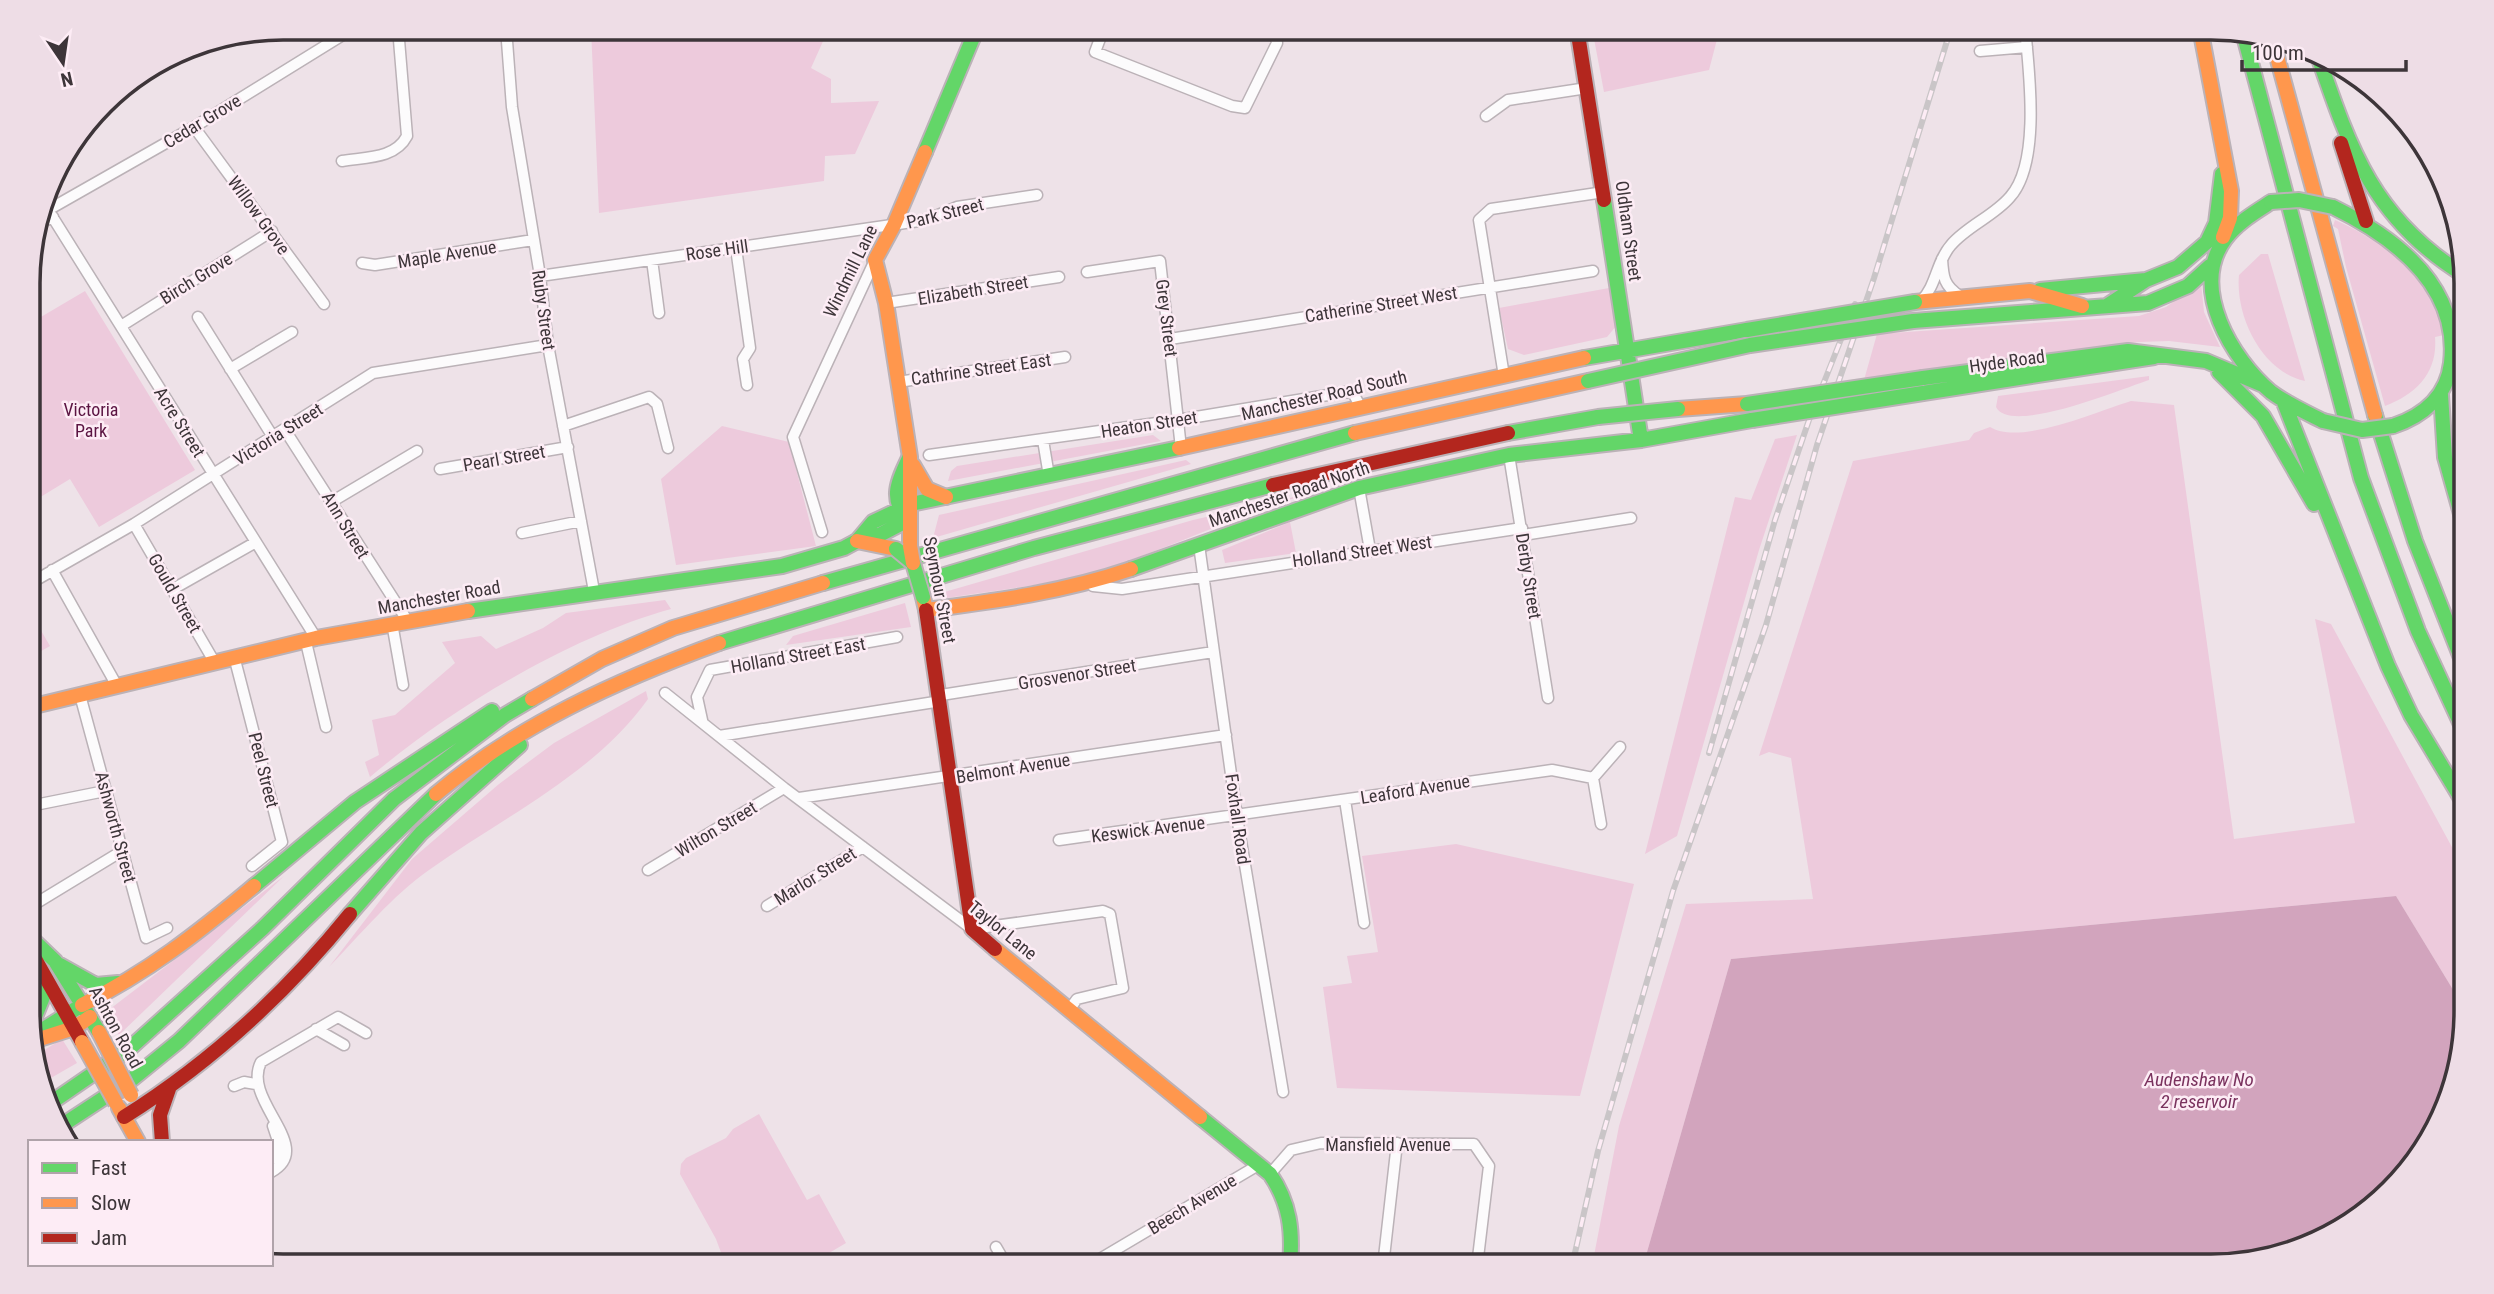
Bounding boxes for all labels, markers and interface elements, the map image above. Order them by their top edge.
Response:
north arrow [28,28,98,98]
scale bar [2242,28,2406,72]
text: 100 m [2252,41,2304,65]
text: N [58,67,75,92]
street label: Cedar Grove [159,90,245,152]
street label: Willow Grove [224,172,294,258]
street label: Oldham Street [1612,179,1646,283]
street label: Park Street [904,193,986,233]
street label: Windmill Lane [819,221,881,321]
street label: Rose Hill [684,235,750,265]
street label: Maple Avenue [396,236,498,272]
street label: Birch Grove [156,248,236,308]
street label: Ruby Street [528,269,560,351]
street label: Elizabeth Street [916,271,1030,309]
street label: Grey Street [1152,278,1182,358]
street label: Catherine Street West [1303,282,1459,326]
street label: Hyde Road [1968,345,2046,377]
street label: Cathrine Street East [910,349,1052,389]
street label: Manchester Road South [1239,366,1409,424]
street label: Acre Street [150,383,210,461]
street label: Victoria Street [229,398,327,470]
park label: Victoria Park [64,399,118,441]
street label: Heaton Street [1099,406,1199,442]
street label: Pearl Street [461,440,547,476]
street label: Manchester Road North [1206,457,1372,531]
street label: Ann Street [318,488,374,562]
street label: Holland Street West [1291,531,1433,571]
street label: Derby Street [1512,531,1546,621]
street label: Seymour Street [919,535,961,645]
street label: Gould Street [144,550,206,636]
street label: Manchester Road [376,576,502,618]
street label: Holland Street East [729,633,867,677]
street label: Grosvenor Street [1017,654,1137,694]
street label: Peel Street [244,730,284,810]
street label: Belmont Avenue [955,749,1071,787]
street label: Ashworth Street [91,769,141,885]
street label: Leaford Avenue [1359,770,1471,808]
street label: Foxhall Road [1221,772,1255,866]
street label: Wilton Street [672,797,760,861]
street label: Keswick Avenue [1090,812,1206,846]
street label: Marlor Street [770,843,860,909]
street label: Taylor Lane [965,896,1041,964]
street label: Ashton Road [85,982,147,1072]
water label: Audenshaw No 2 reservoir [2143,1068,2254,1113]
street label: Mansfield Avenue [1325,1134,1451,1155]
legend [28,1140,273,1266]
text: Fast [91,1156,127,1180]
street label: Beech Avenue [1144,1169,1240,1239]
text: Slow [91,1191,131,1215]
text: Jam [91,1226,127,1250]

